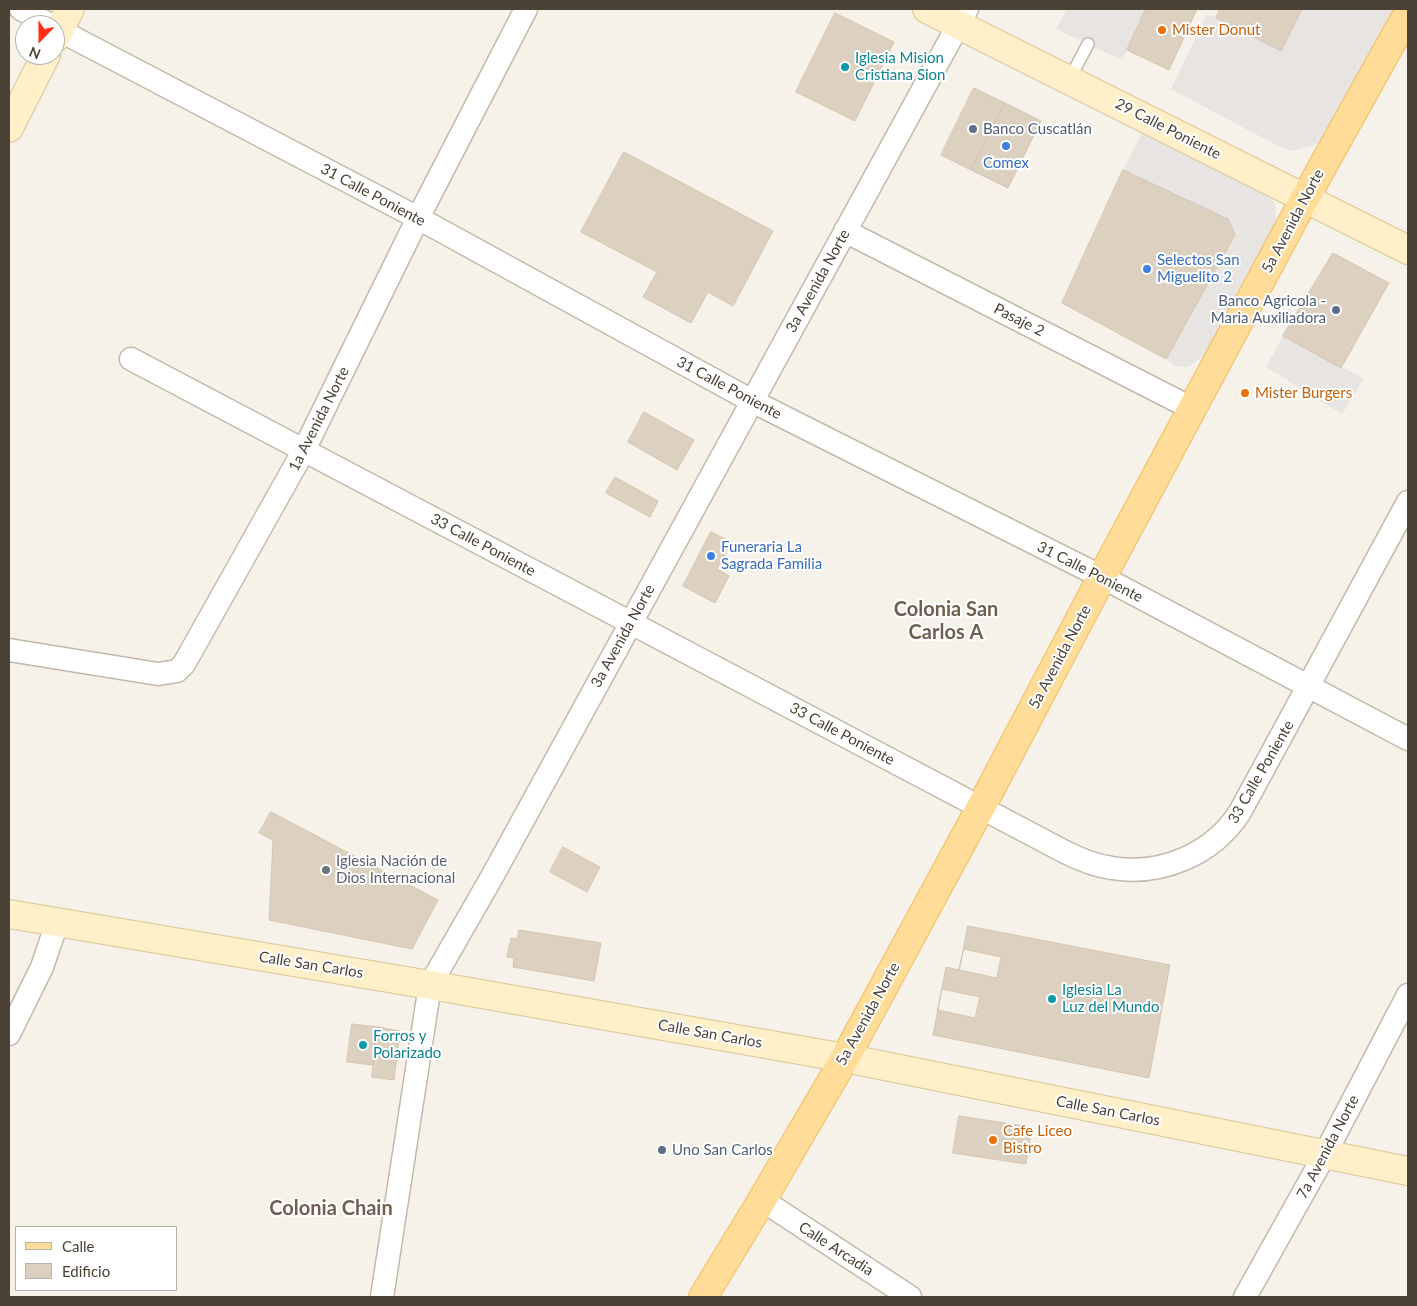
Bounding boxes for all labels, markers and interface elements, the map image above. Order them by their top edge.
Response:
north arrow [15,15,65,65]
place label: Mister Donut [1172,21,1260,39]
marker: Mister Donut [1156,24,1168,36]
text: N [26,44,43,63]
place label: Iglesia Mision Cristiana Sion [855,49,945,84]
marker: Iglesia Mision Cristiana Sion [839,61,851,73]
street label: 29 Calle Poniente [1112,95,1224,163]
place label: Banco Cuscatlán [983,120,1092,138]
marker: Banco Cuscatlán [967,123,979,135]
marker: Comex [1000,140,1012,152]
place label: Comex [983,154,1029,172]
street label: 31 Calle Poniente [318,160,428,230]
street label: 5a Avenida Norte [1258,166,1328,276]
street label: 3a Avenida Norte [782,226,854,336]
place label: Selectos San Miguelito 2 [1157,251,1240,286]
marker: Selectos San Miguelito 2 [1141,263,1153,275]
place label: Banco Agricola - Maria Auxiliadora [1211,292,1326,327]
street label: Pasaje 2 [991,300,1047,340]
marker: Banco Agricola - Maria Auxiliadora [1330,304,1342,316]
street label: 31 Calle Poniente [674,353,784,423]
street label: 1a Avenida Norte [285,364,353,474]
place label: Mister Burgers [1255,384,1352,402]
marker: Mister Burgers [1239,387,1251,399]
street label: 33 Calle Poniente [428,510,538,580]
place label: Funeraria La Sagrada Familia [721,538,822,573]
street label: 31 Calle Poniente [1034,538,1146,606]
marker: Funeraria La Sagrada Familia [705,550,717,562]
street label: 3a Avenida Norte [587,581,659,691]
district label: Colonia San Carlos A [894,598,998,645]
street label: 5a Avenida Norte [1025,602,1095,712]
street label: 33 Calle Poniente [787,699,897,769]
street label: 33 Calle Poniente [1224,717,1298,827]
place label: Iglesia Nación de Dios Internacional [336,852,455,887]
marker: Iglesia Nación de Dios Internacional [320,864,332,876]
street label: Calle San Carlos [257,948,365,982]
street label: 5a Avenida Norte [832,959,904,1069]
place label: Iglesia La Luz del Mundo [1062,981,1159,1016]
marker: Iglesia La Luz del Mundo [1046,993,1058,1005]
street label: Calle San Carlos [656,1016,764,1052]
place label: Forros y Polarizado [373,1027,441,1062]
marker: Forros y Polarizado [357,1039,369,1051]
street label: Calle San Carlos [1055,1092,1161,1130]
street label: 7a Avenida Norte [1293,1092,1363,1202]
place label: Cafe Liceo Bistro [1003,1122,1072,1157]
marker: Cafe Liceo Bistro [987,1134,999,1146]
place label: Uno San Carlos [672,1141,773,1159]
marker: Uno San Carlos [656,1144,668,1156]
district label: Colonia Chain [269,1197,393,1221]
street label: Calle Arcadia [795,1218,877,1280]
legend [15,1226,178,1291]
text: Calle [62,1237,94,1255]
text: Edificio [62,1262,110,1280]

